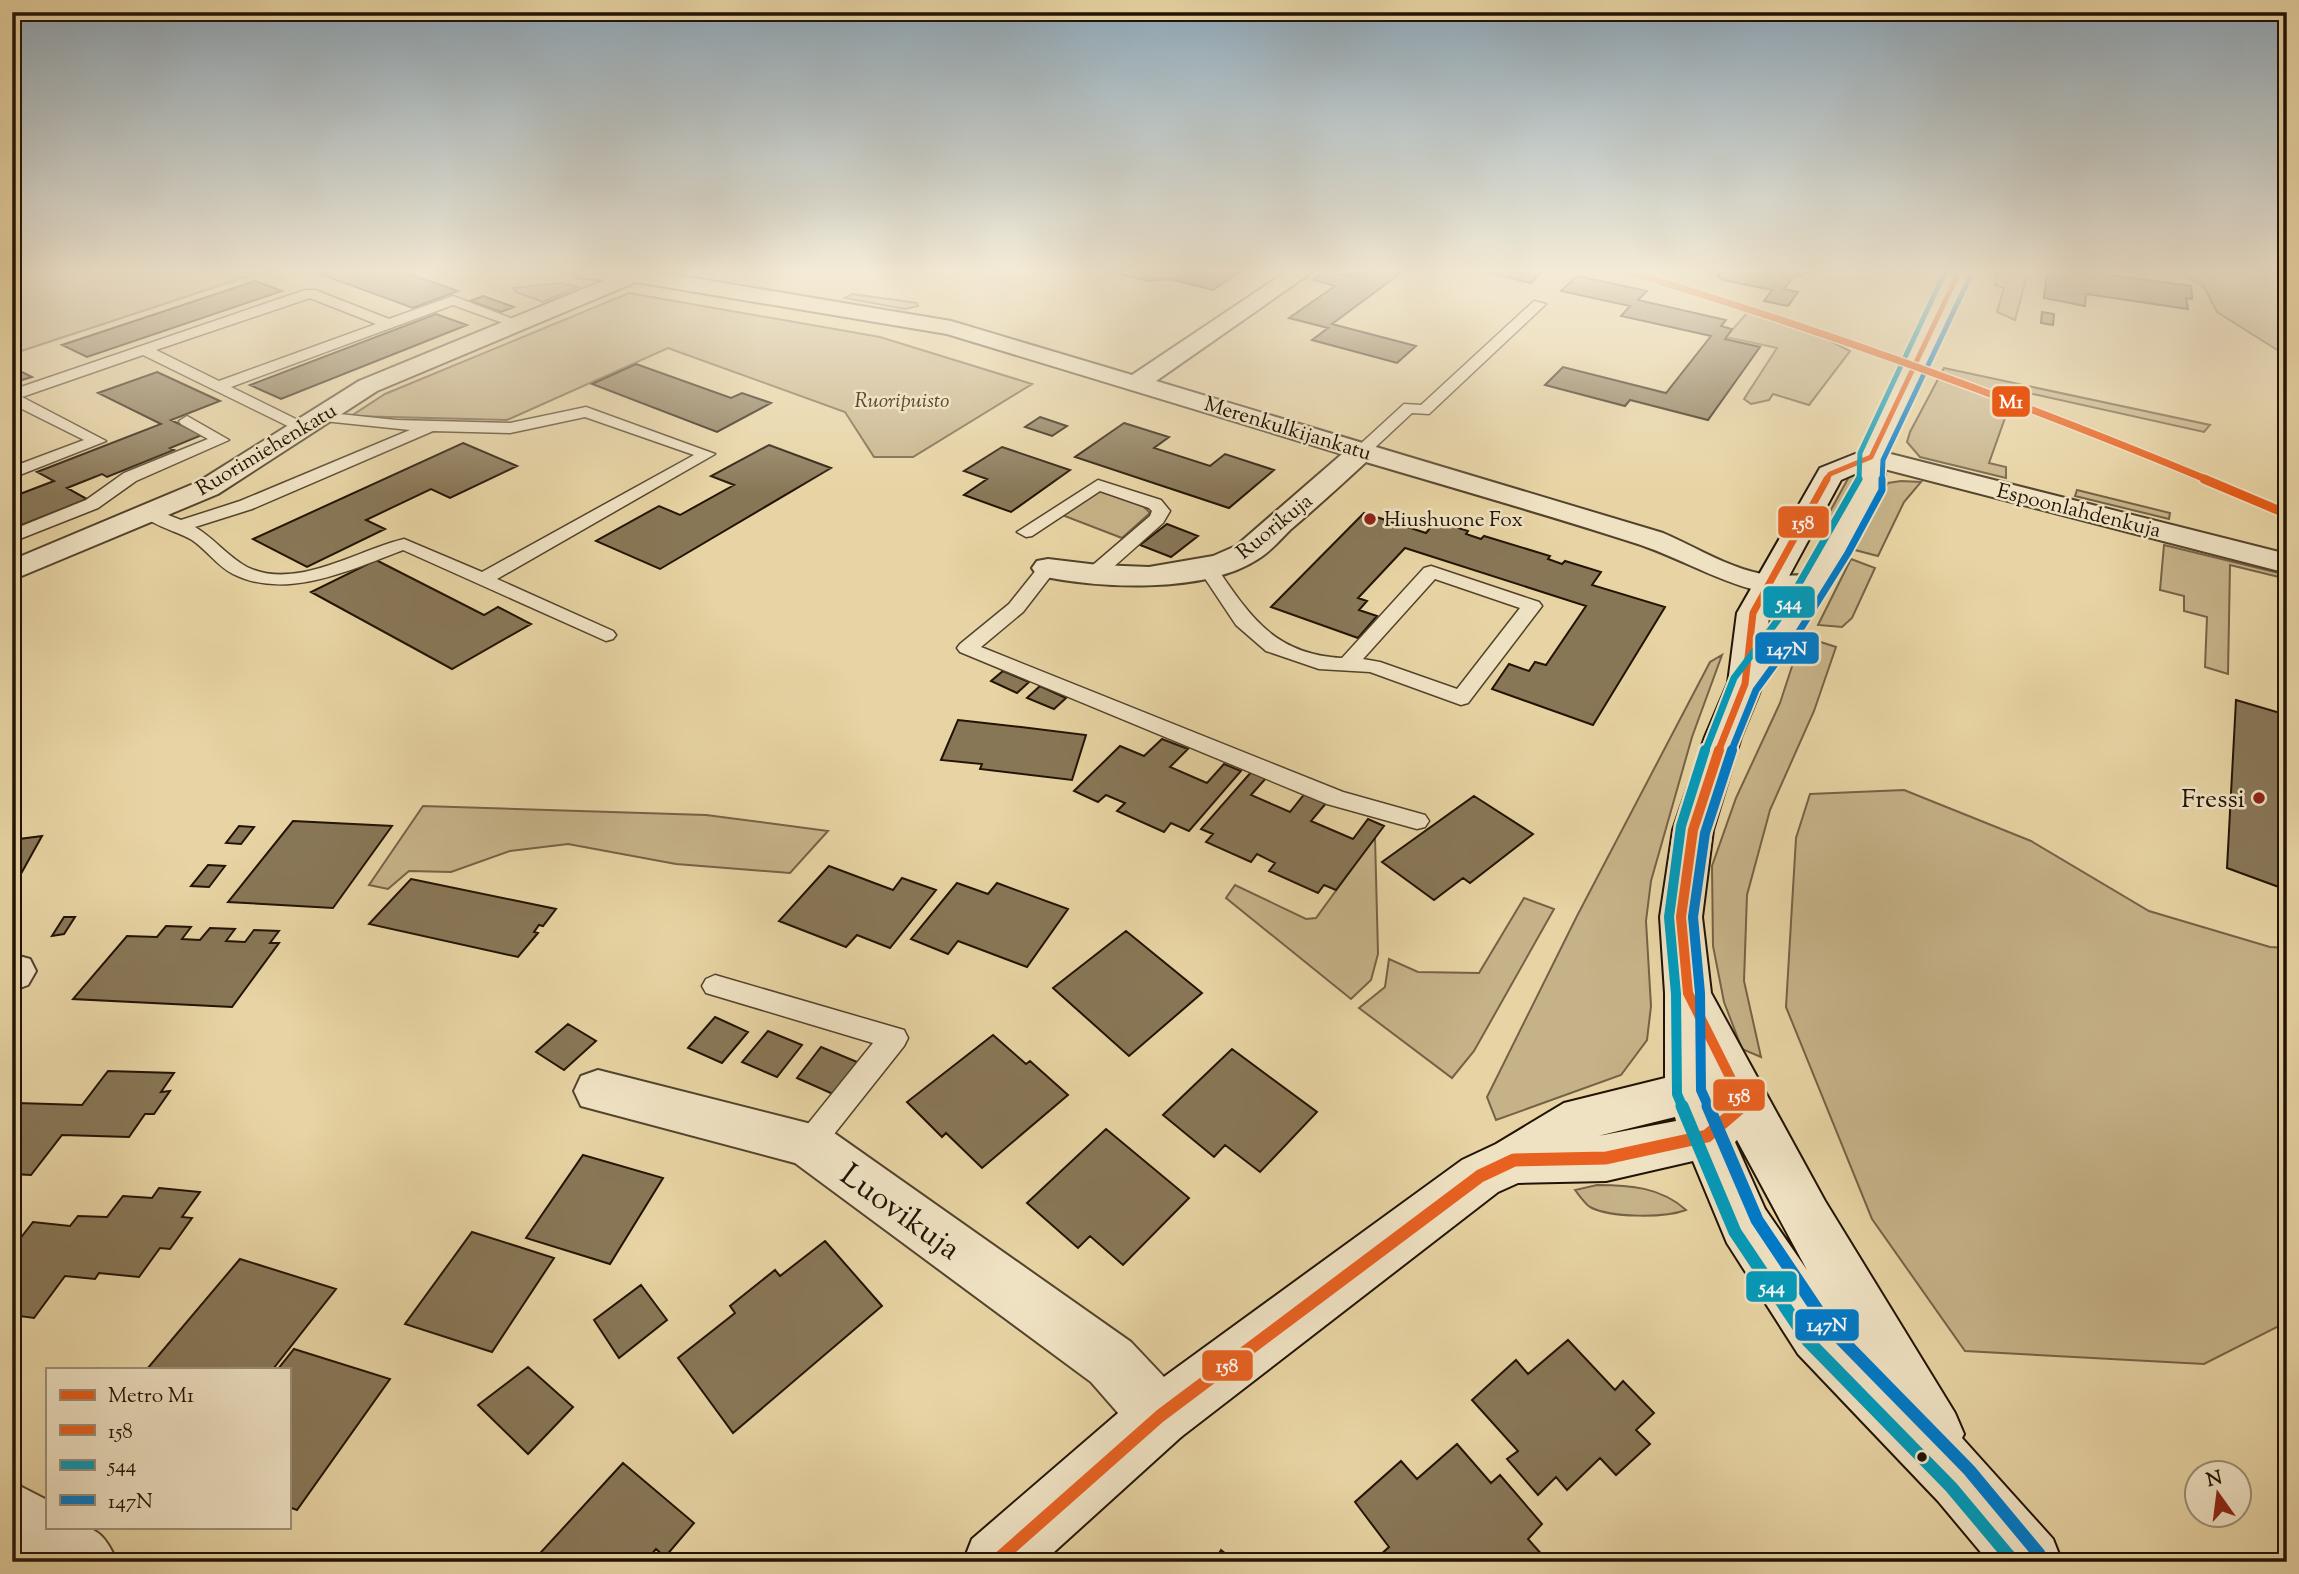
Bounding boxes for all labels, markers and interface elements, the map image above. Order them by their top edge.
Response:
line badge: M1 [1991,385,2031,418]
park label: Ruoripuisto [855,387,949,417]
street label: Merenkulkijankatu [1200,390,1375,470]
text: M1 [1999,390,2024,417]
street label: Ruorimiehenkatu [191,397,343,505]
street label: Espoonlahdenkuja [1993,477,2164,547]
street label: Ruorikuja [1231,487,1320,568]
line badge: 158 [1777,505,1830,539]
place label: Hiushuone Fox [1384,506,1523,536]
marker: Hiushuone Fox [1362,511,1378,527]
text: 158 [1792,511,1815,538]
line badge: 544 [1762,585,1816,619]
text: 544 [1774,591,1802,618]
line badge: 147N [1754,631,1820,665]
text: 147N [1767,637,1807,664]
place label: Fressi [2181,782,2245,819]
marker: Fressi [2251,790,2267,806]
line badge: 158 [1712,1078,1766,1112]
text: 158 [1728,1084,1751,1111]
street label: Luovikuja [829,1154,969,1273]
line badge: 544 [1745,1270,1798,1303]
text: 544 [1757,1275,1785,1302]
line badge: 147N [1794,1308,1860,1342]
text: 147N [1807,1313,1847,1340]
line badge: 158 [1201,1349,1254,1382]
text: 158 [1216,1354,1239,1381]
legend [46,1368,290,1528]
text: Metro M1 [108,1382,194,1412]
text: 158 [108,1418,133,1448]
unlabelled marker [1915,1450,1929,1464]
text: 544 [107,1452,136,1482]
north arrow [2184,1458,2254,1528]
text: N [2204,1465,2225,1495]
text: 147N [108,1488,153,1518]

